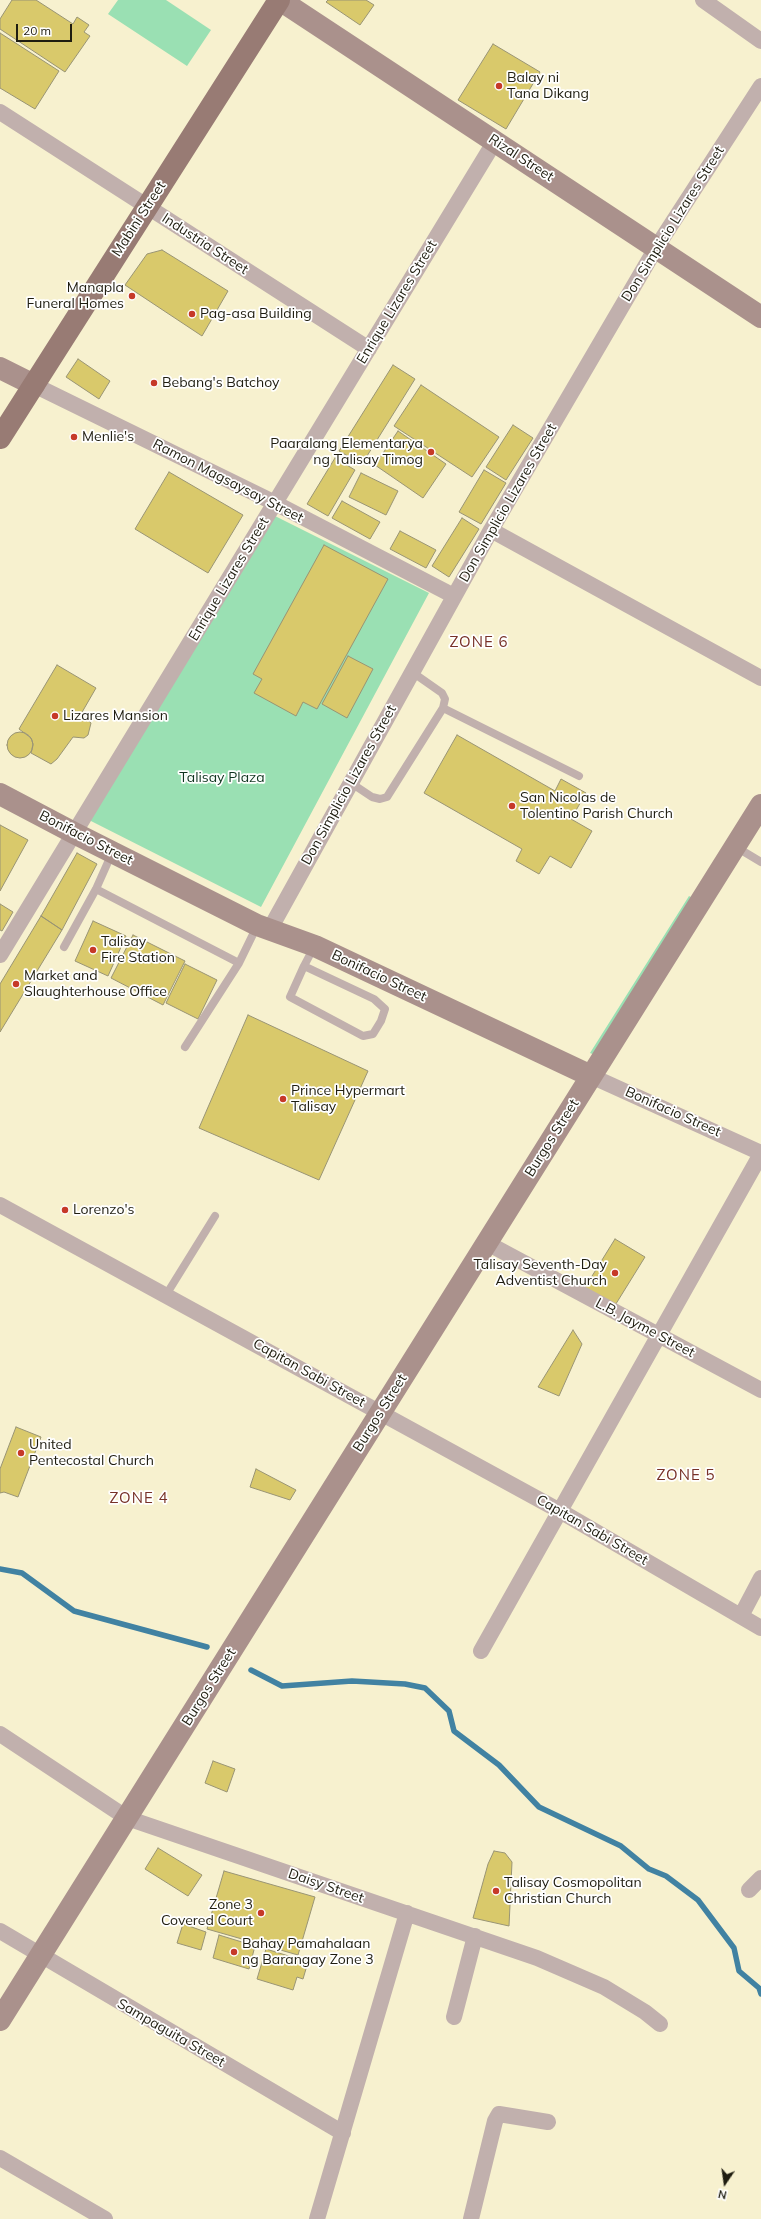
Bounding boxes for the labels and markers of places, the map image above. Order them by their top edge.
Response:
place label: Balay ni Tana Dikang [507,70,589,102]
marker: Balay ni Tana Dikang [494,81,504,91]
place label: Manapla Funeral Homes [26,280,124,312]
marker: Manapla Funeral Homes [127,291,137,301]
place label: Pag-asa Building [200,306,312,322]
marker: Pag-asa Building [187,309,197,319]
place label: Bebang's Batchoy [162,375,279,391]
marker: Bebang's Batchoy [149,378,159,388]
place label: Menlie's [82,429,134,445]
marker: Menlie's [69,432,79,442]
place label: Paaralang Elementarya ng Talisay Timog [270,436,423,468]
marker: Paaralang Elementarya ng Talisay Timog [426,447,436,457]
place label: Lizares Mansion [63,708,168,724]
marker: Lizares Mansion [50,711,60,721]
place label: San Nicolas de Tolentino Parish Church [520,790,673,822]
marker: San Nicolas de Tolentino Parish Church [507,801,517,811]
place label: Talisay Fire Station [101,934,175,966]
marker: Talisay Fire Station [88,945,98,955]
place label: Market and Slaughterhouse Office [24,968,167,1000]
marker: Market and Slaughterhouse Office [11,979,21,989]
place label: Prince Hypermart Talisay [291,1083,405,1116]
marker: Prince Hypermart Talisay [278,1094,288,1104]
place label: Lorenzo's [73,1202,135,1218]
marker: Lorenzo's [60,1205,70,1215]
place label: Talisay Seventh-Day Adventist Church [473,1257,607,1290]
marker: Talisay Seventh-Day Adventist Church [610,1268,620,1278]
place label: United Pentecostal Church [29,1437,154,1470]
marker: United Pentecostal Church [16,1448,26,1458]
place label: Talisay Cosmopolitan Christian Church [504,1875,642,1908]
marker: Talisay Cosmopolitan Christian Church [491,1886,501,1896]
place label: Zone 3 Covered Court [161,1897,253,1930]
marker: Zone 3 Covered Court [256,1908,266,1918]
place label: Bahay Pamahalaan ng Barangay Zone 3 [242,1936,374,1968]
marker: Bahay Pamahalaan ng Barangay Zone 3 [229,1947,239,1957]

